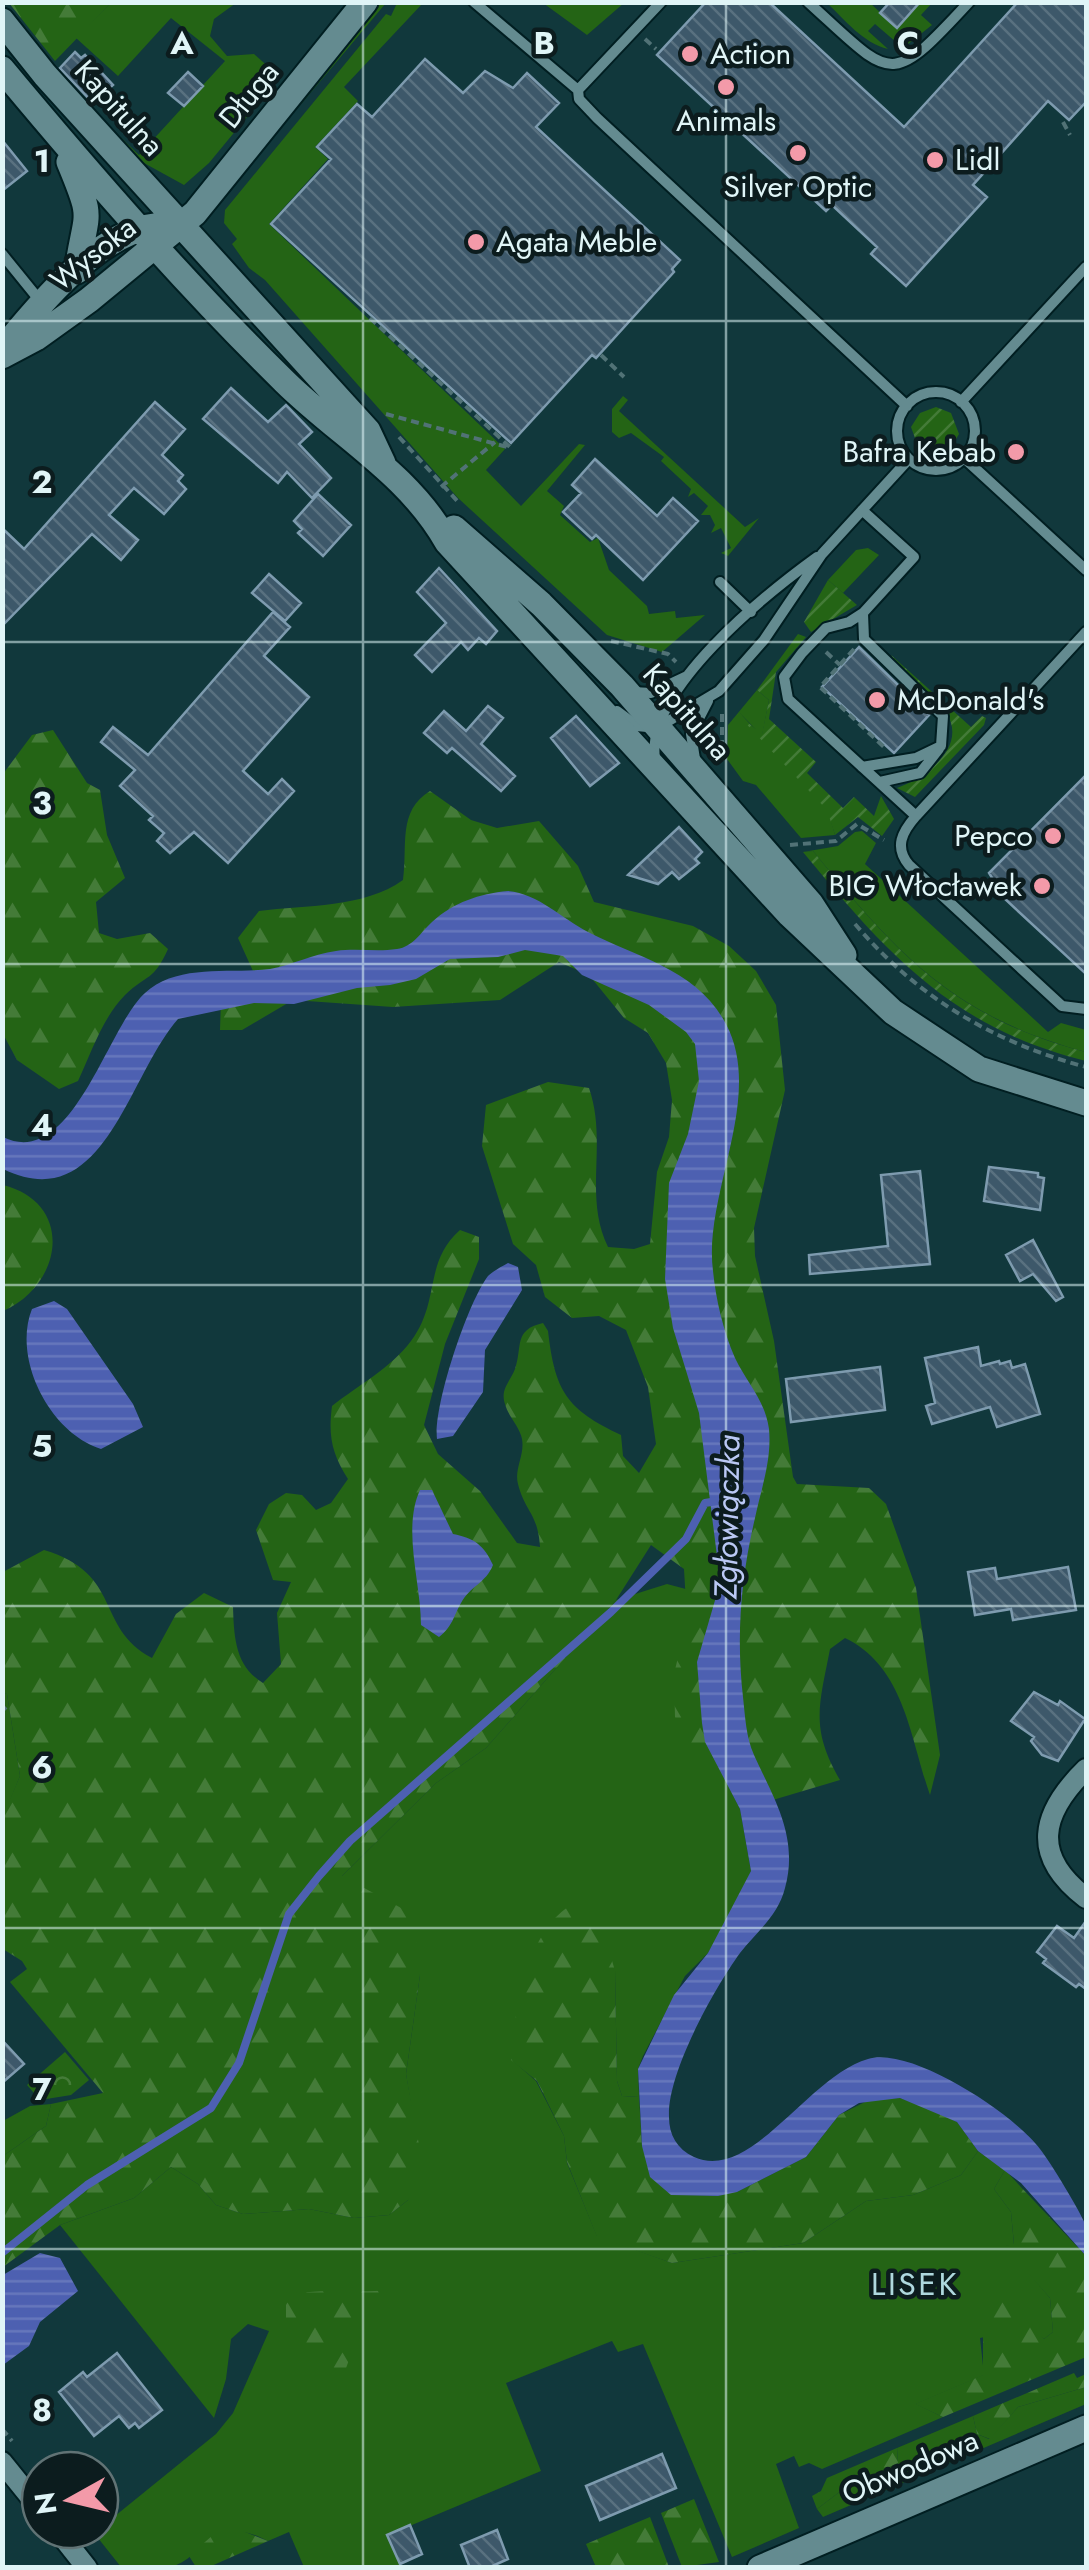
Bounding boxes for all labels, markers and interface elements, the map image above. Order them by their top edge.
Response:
text: A [169,20,194,66]
text: B [533,20,555,66]
text: C [897,20,919,66]
place label: Action [710,32,791,75]
marker: Action [679,43,701,65]
street label: Kapitulna [64,50,174,165]
street label: Długa [208,52,289,137]
marker: Animals [715,76,737,98]
place label: Animals [676,99,776,142]
text: 1 [34,138,50,184]
place label: Lidl [955,138,1000,181]
marker: Silver Optic [787,142,809,164]
marker: Lidl [924,149,946,171]
place label: Silver Optic [724,165,872,208]
street label: Wysoka [40,206,145,301]
place label: Agata Meble [496,220,657,263]
marker: Agata Meble [465,231,487,253]
place label: Bafra Kebab [842,430,996,473]
marker: Bafra Kebab [1005,441,1027,463]
text: 2 [32,459,53,505]
street label: Kapitulna [633,654,742,770]
place label: McDonald's [897,678,1044,721]
marker: McDonald's [866,689,888,711]
text: 3 [32,780,52,826]
place label: Pepco [954,814,1033,857]
marker: Pepco [1042,825,1064,847]
place label: BIG Włocławek [829,864,1023,907]
marker: BIG Włocławek [1031,875,1053,897]
text: 4 [31,1102,53,1148]
text: 5 [32,1423,52,1469]
water label: Zgłowiączka [703,1434,751,1601]
text: 6 [31,1744,53,1790]
text: 7 [32,2066,52,2112]
district label: LISEK [871,2261,959,2307]
text: 8 [32,2387,52,2433]
street label: Obwodowa [835,2419,985,2515]
north arrow [20,2450,120,2550]
text: N [24,2490,68,2517]

